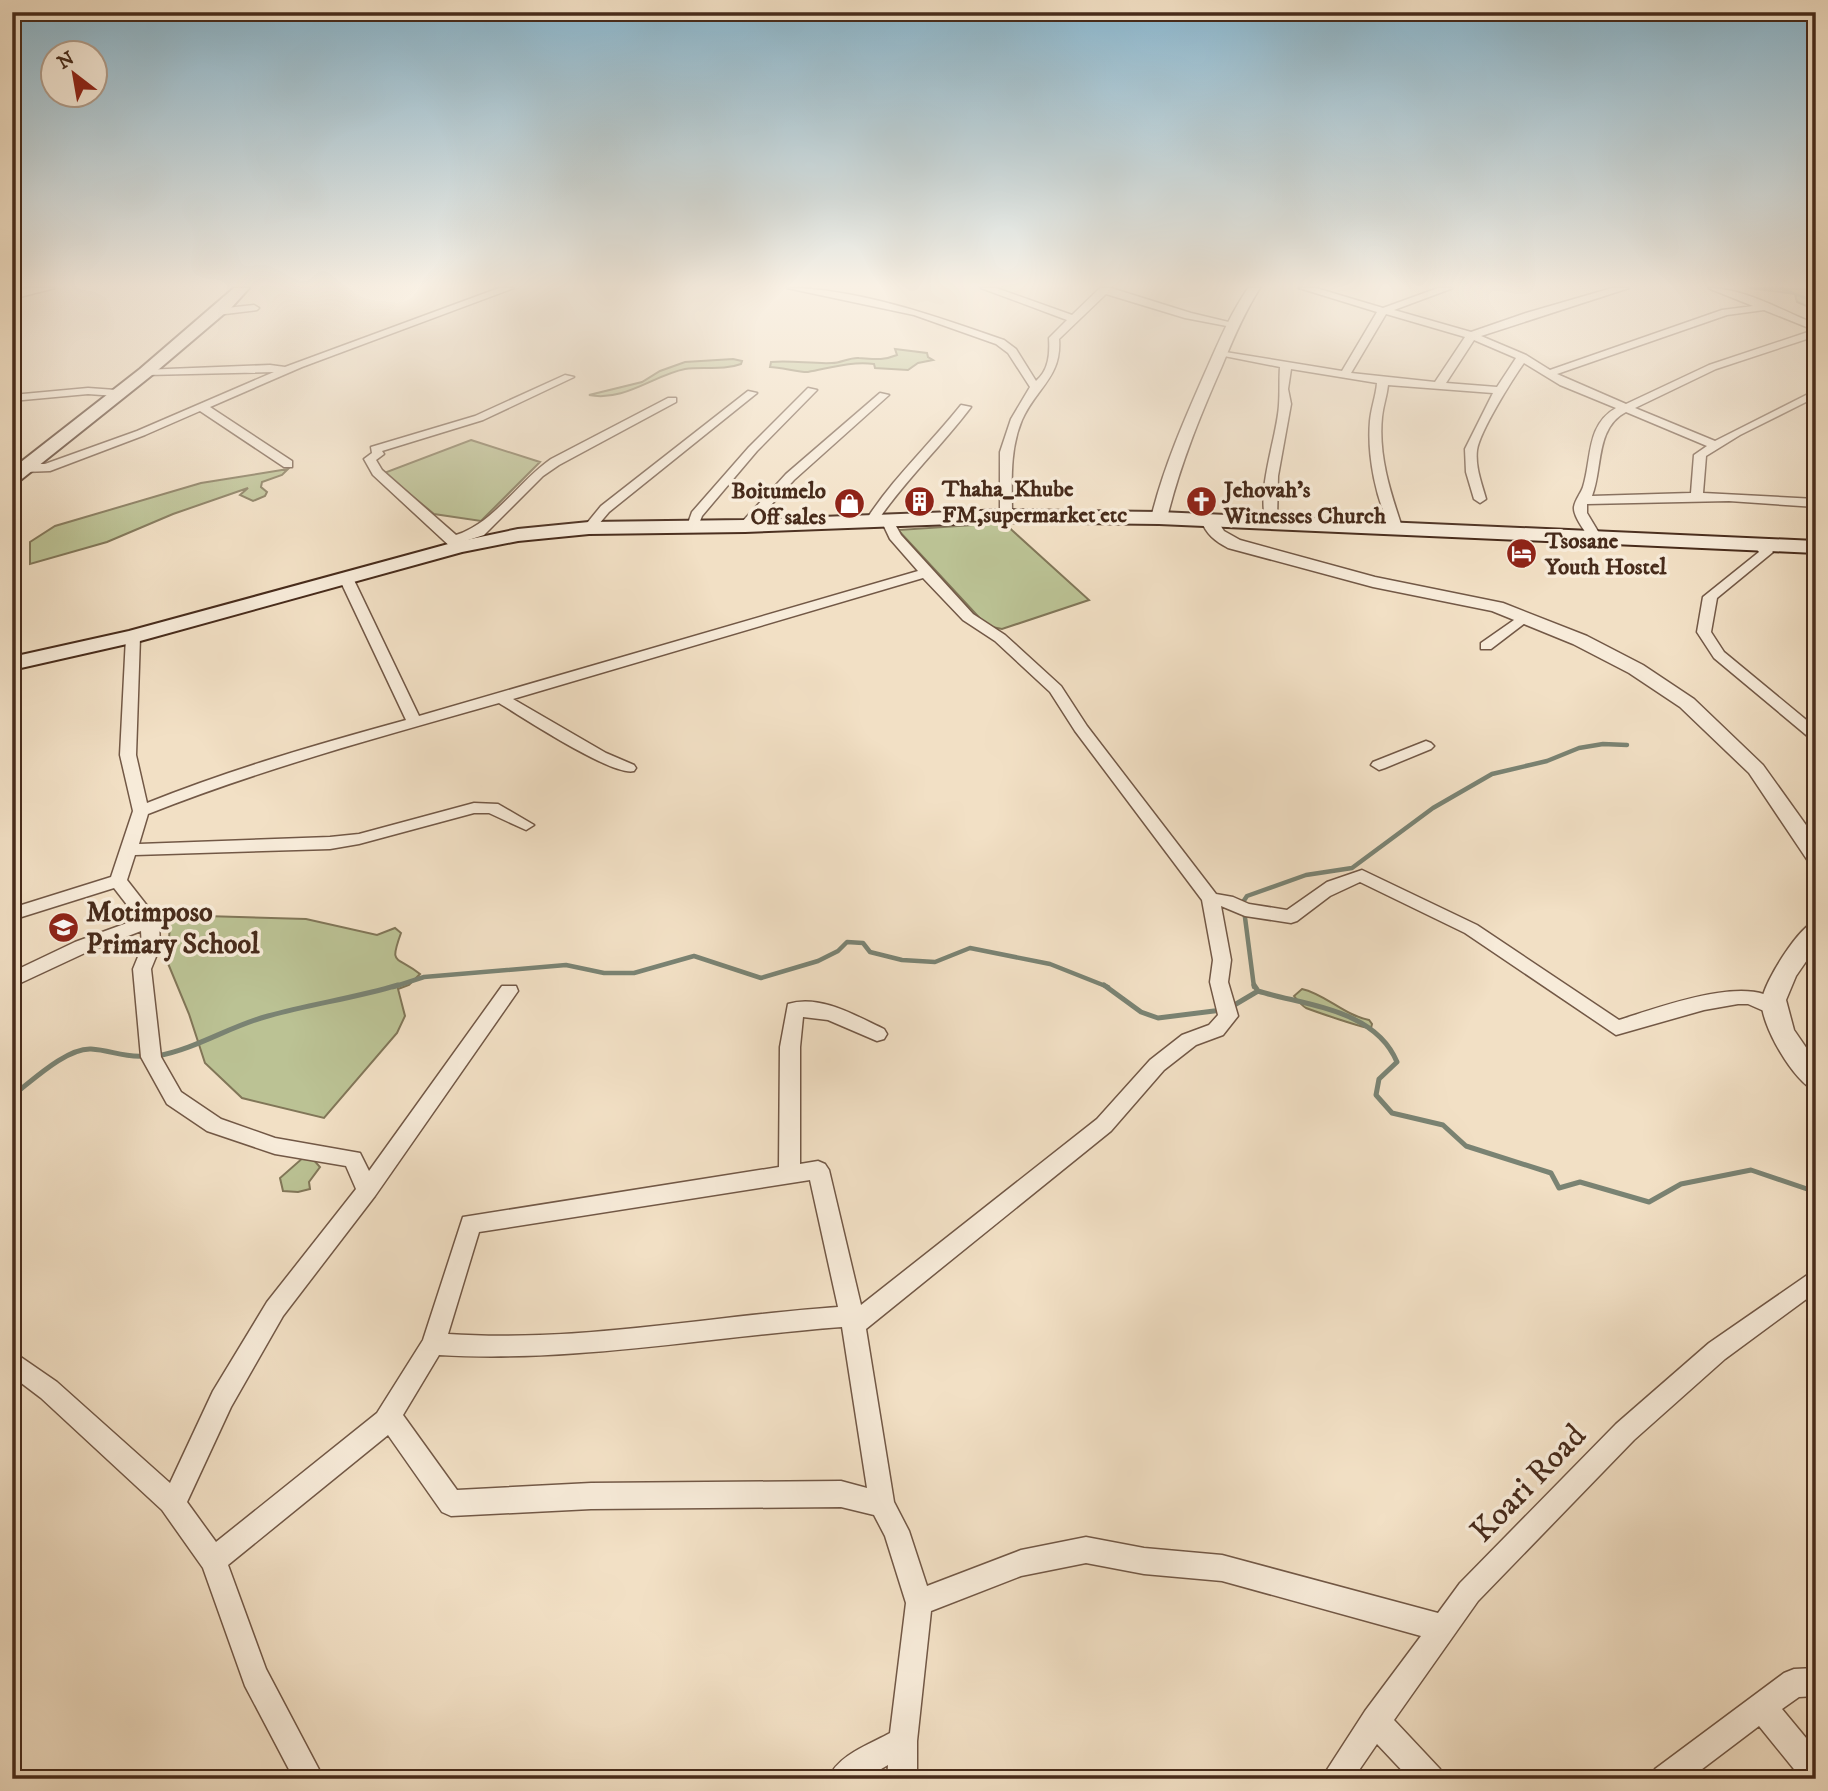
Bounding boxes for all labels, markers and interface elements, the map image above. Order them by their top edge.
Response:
north arrow [38,38,108,108]
text: N [53,47,79,75]
place label: Thaha_Khube FM,supermarket etc [941,475,1127,530]
place label: Jehovah's Witnesses Church [1221,476,1387,531]
place label: Boitumelo Off sales [731,477,826,532]
building icon: Thaha_Khube FM,supermarket etc [902,484,936,518]
church icon: Jehovah's Witnesses Church [1184,485,1218,519]
shop icon: Boitumelo Off sales [832,486,866,520]
place label: Tsosane Youth Hostel [1544,527,1667,582]
hotel icon: Tsosane Youth Hostel [1505,536,1539,570]
place label: Motimposo Primary School [86,895,260,962]
school or university icon: Motimposo Primary School [46,910,80,944]
street label: Koari Road [1462,1415,1596,1552]

